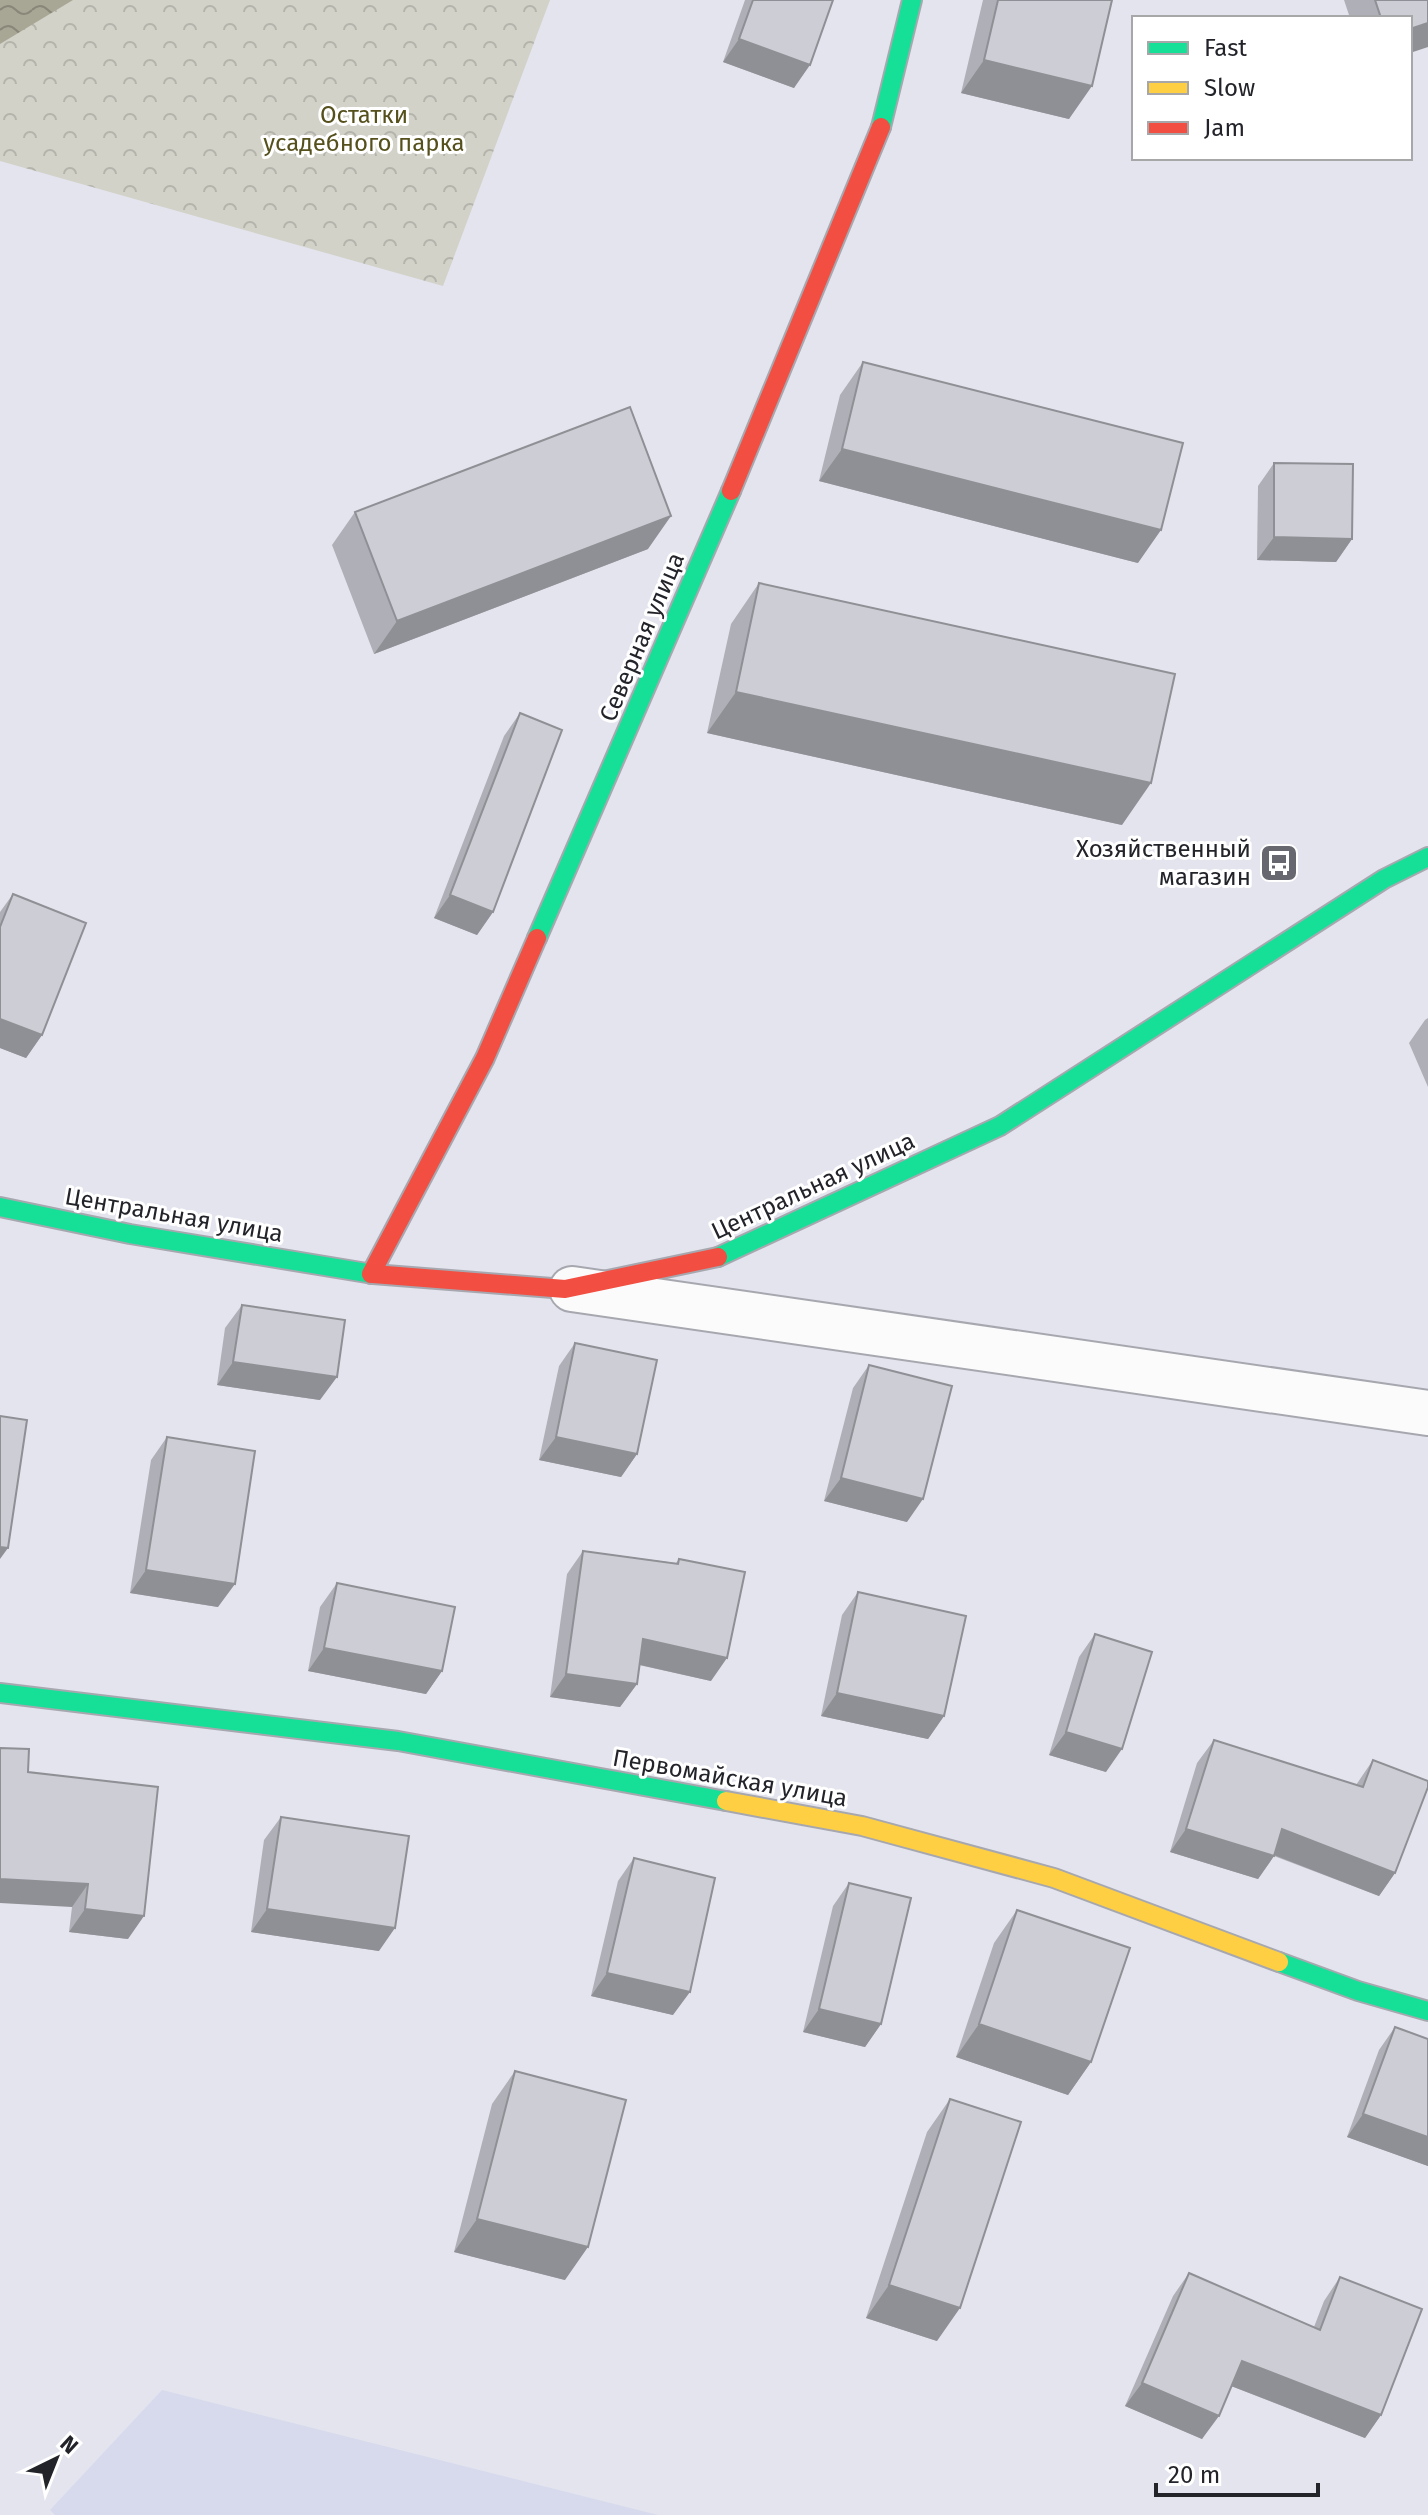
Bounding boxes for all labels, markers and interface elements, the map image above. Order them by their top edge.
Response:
legend [1132,16,1412,160]
text: Fast [1204,34,1247,62]
text: Slow [1204,74,1255,102]
park label: Остатки усадебного парка [263,101,465,157]
text: Jam [1204,114,1245,142]
street label: Северная улица [594,548,690,726]
place label: Хозяйственный магазин [1076,835,1251,891]
bus stop icon: Хозяйственный магазин [1258,842,1300,884]
street label: Центральная улица [707,1127,919,1245]
street label: Центральная улица [63,1182,285,1248]
street label: Первомайская улица [611,1744,849,1812]
north arrow [16,2419,96,2499]
text: N [55,2430,84,2460]
scale bar [1156,2447,1318,2497]
text: 20 m [1168,2461,1220,2489]

